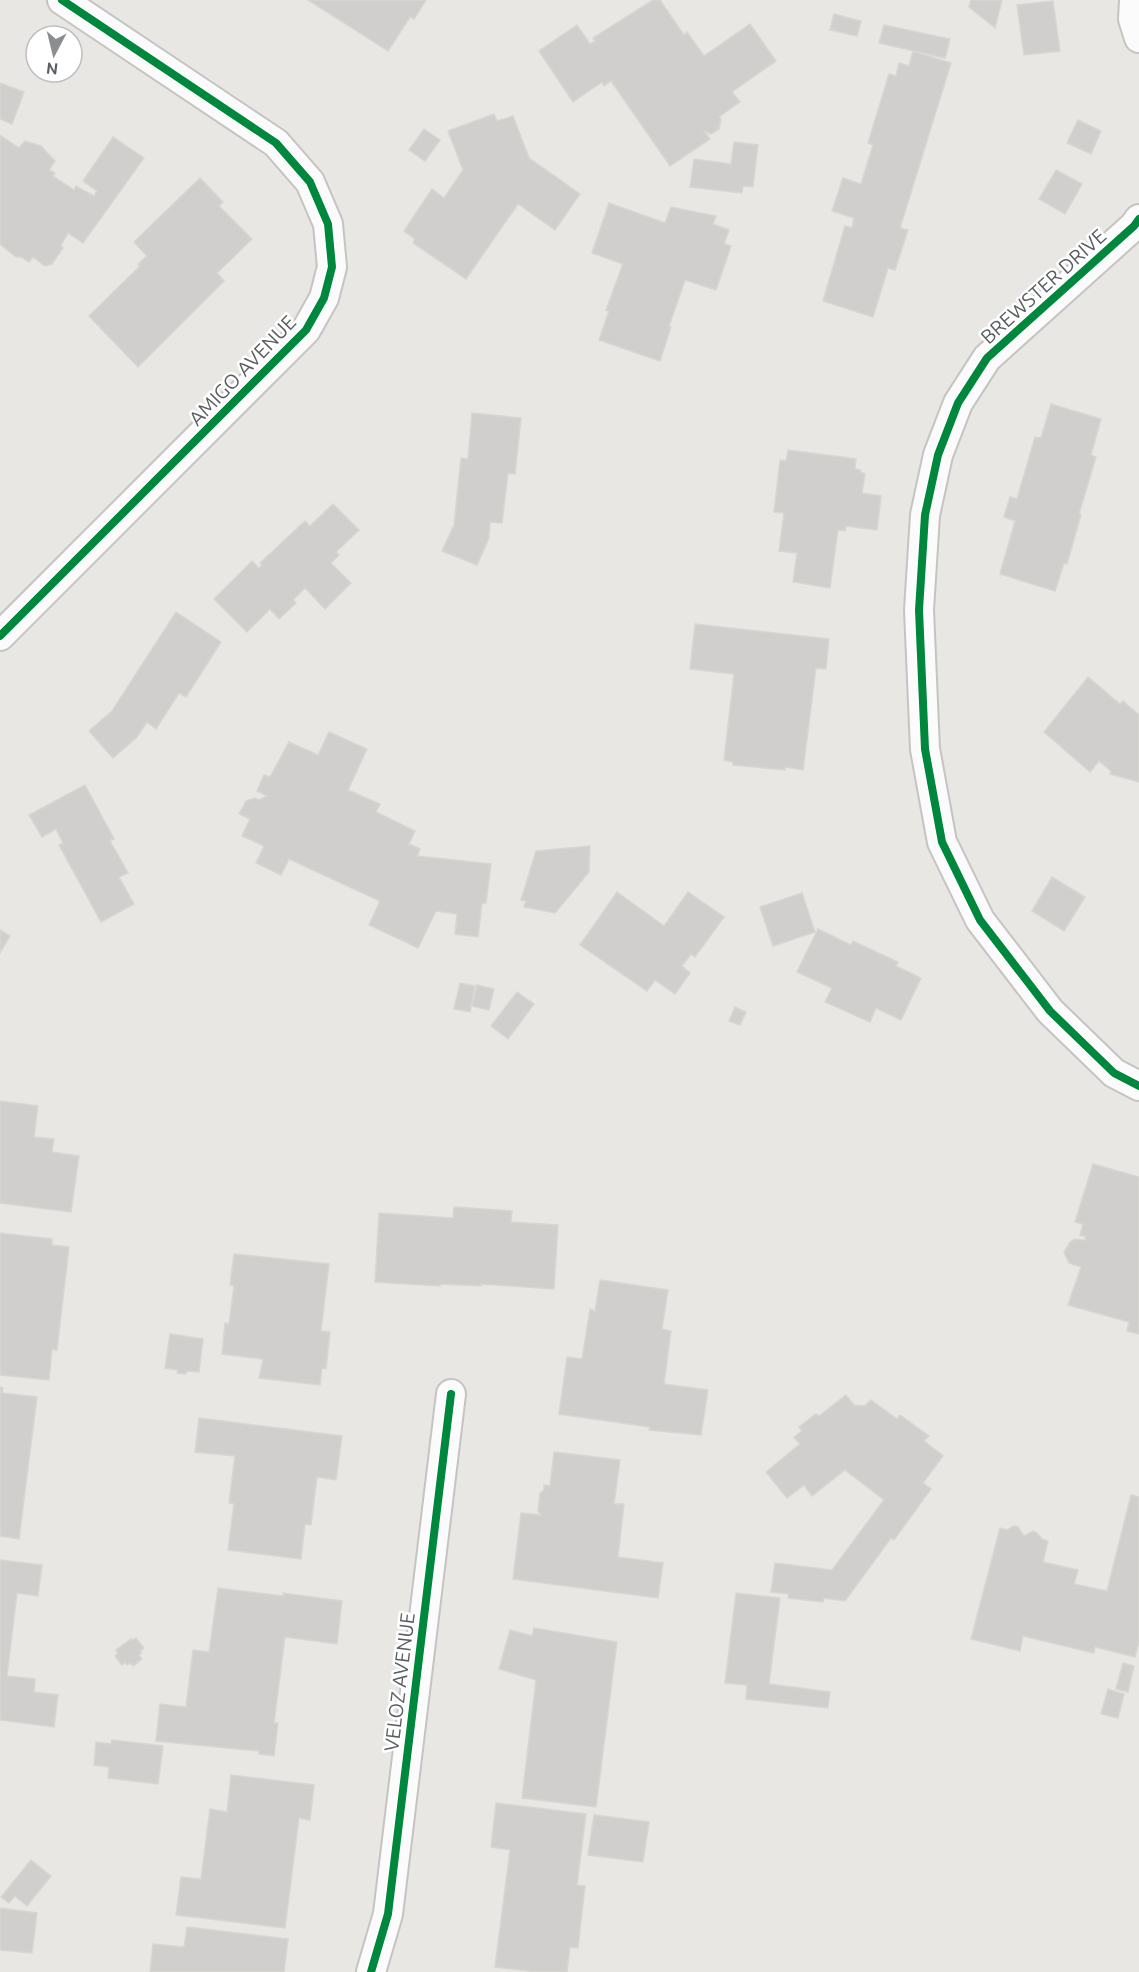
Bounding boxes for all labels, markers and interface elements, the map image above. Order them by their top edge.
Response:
north arrow [24,24,84,84]
text: N [45,59,59,79]
street label: BREWSTER DRIVE [976,224,1110,348]
street label: AMIGO AVENUE [184,310,300,430]
street label: VELOZ AVENUE [379,1611,419,1753]

